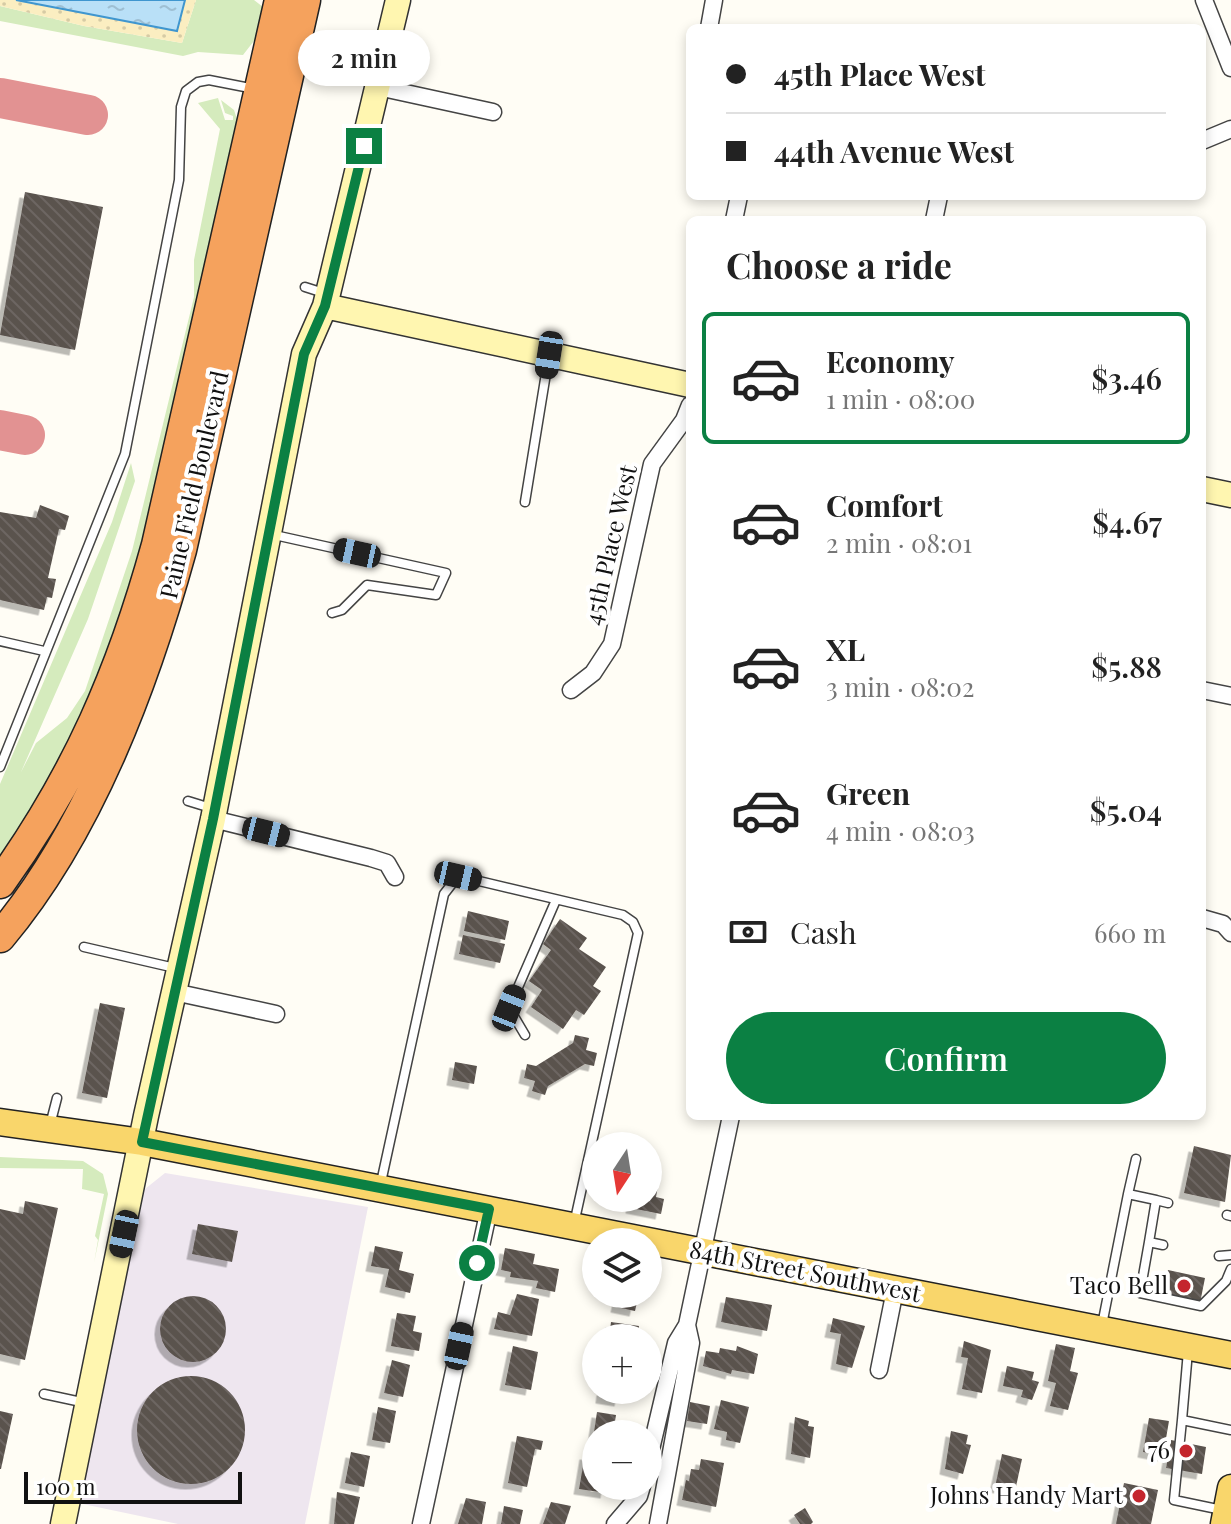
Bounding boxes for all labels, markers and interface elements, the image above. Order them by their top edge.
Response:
callout: 2 min [298,30,430,86]
text: 2 min [331,40,397,75]
text: 45th Place West [774,54,986,94]
route end [346,128,382,164]
text: 44th Avenue West [774,131,1014,171]
text: Choose a ride [726,240,952,288]
car [533,329,565,381]
text: Economy [826,341,955,381]
icon: car [730,342,802,414]
text: $3.46 [1091,358,1162,398]
street label: Paine Field Boulevard [151,367,235,602]
text: 1 min · 08:00 [826,381,975,416]
street label: 45th Place West [575,461,643,628]
text: Comfort [826,485,943,525]
icon: car [730,486,802,558]
text: $4.67 [1092,502,1162,542]
text: 2 min · 08:01 [826,525,972,560]
car [331,536,383,570]
text: XL [826,629,865,669]
icon: car [730,630,802,702]
text: $5.88 [1091,646,1162,686]
text: 3 min · 08:02 [826,669,974,704]
text: Green [826,773,910,813]
icon: car [730,774,802,846]
text: $5.04 [1090,790,1162,830]
text: 4 min · 08:03 [826,813,975,848]
car [240,815,292,849]
car [432,859,484,893]
icon: cash [726,910,770,954]
text: Cash [790,912,857,952]
text: 660 m [1094,915,1166,950]
car [489,981,529,1035]
button: Confirm [726,1012,1166,1104]
north arrow [582,1132,662,1212]
map controls [582,1132,662,1500]
car [107,1208,141,1260]
button: layers [582,1228,662,1308]
street label: 84th Street Southwest [687,1232,924,1308]
route start [459,1245,495,1281]
place label: Taco Bell [1070,1268,1168,1300]
marker: Taco Bell [1175,1277,1193,1295]
car [442,1320,476,1372]
button: + [582,1324,662,1404]
button: − [582,1420,662,1500]
place label: 76 [1148,1433,1170,1465]
marker: 76 [1177,1442,1195,1460]
scale bar [24,1468,242,1504]
text: 100 m [36,1471,96,1501]
place label: Johns Handy Mart [929,1478,1123,1510]
marker: Johns Handy Mart [1130,1487,1148,1505]

